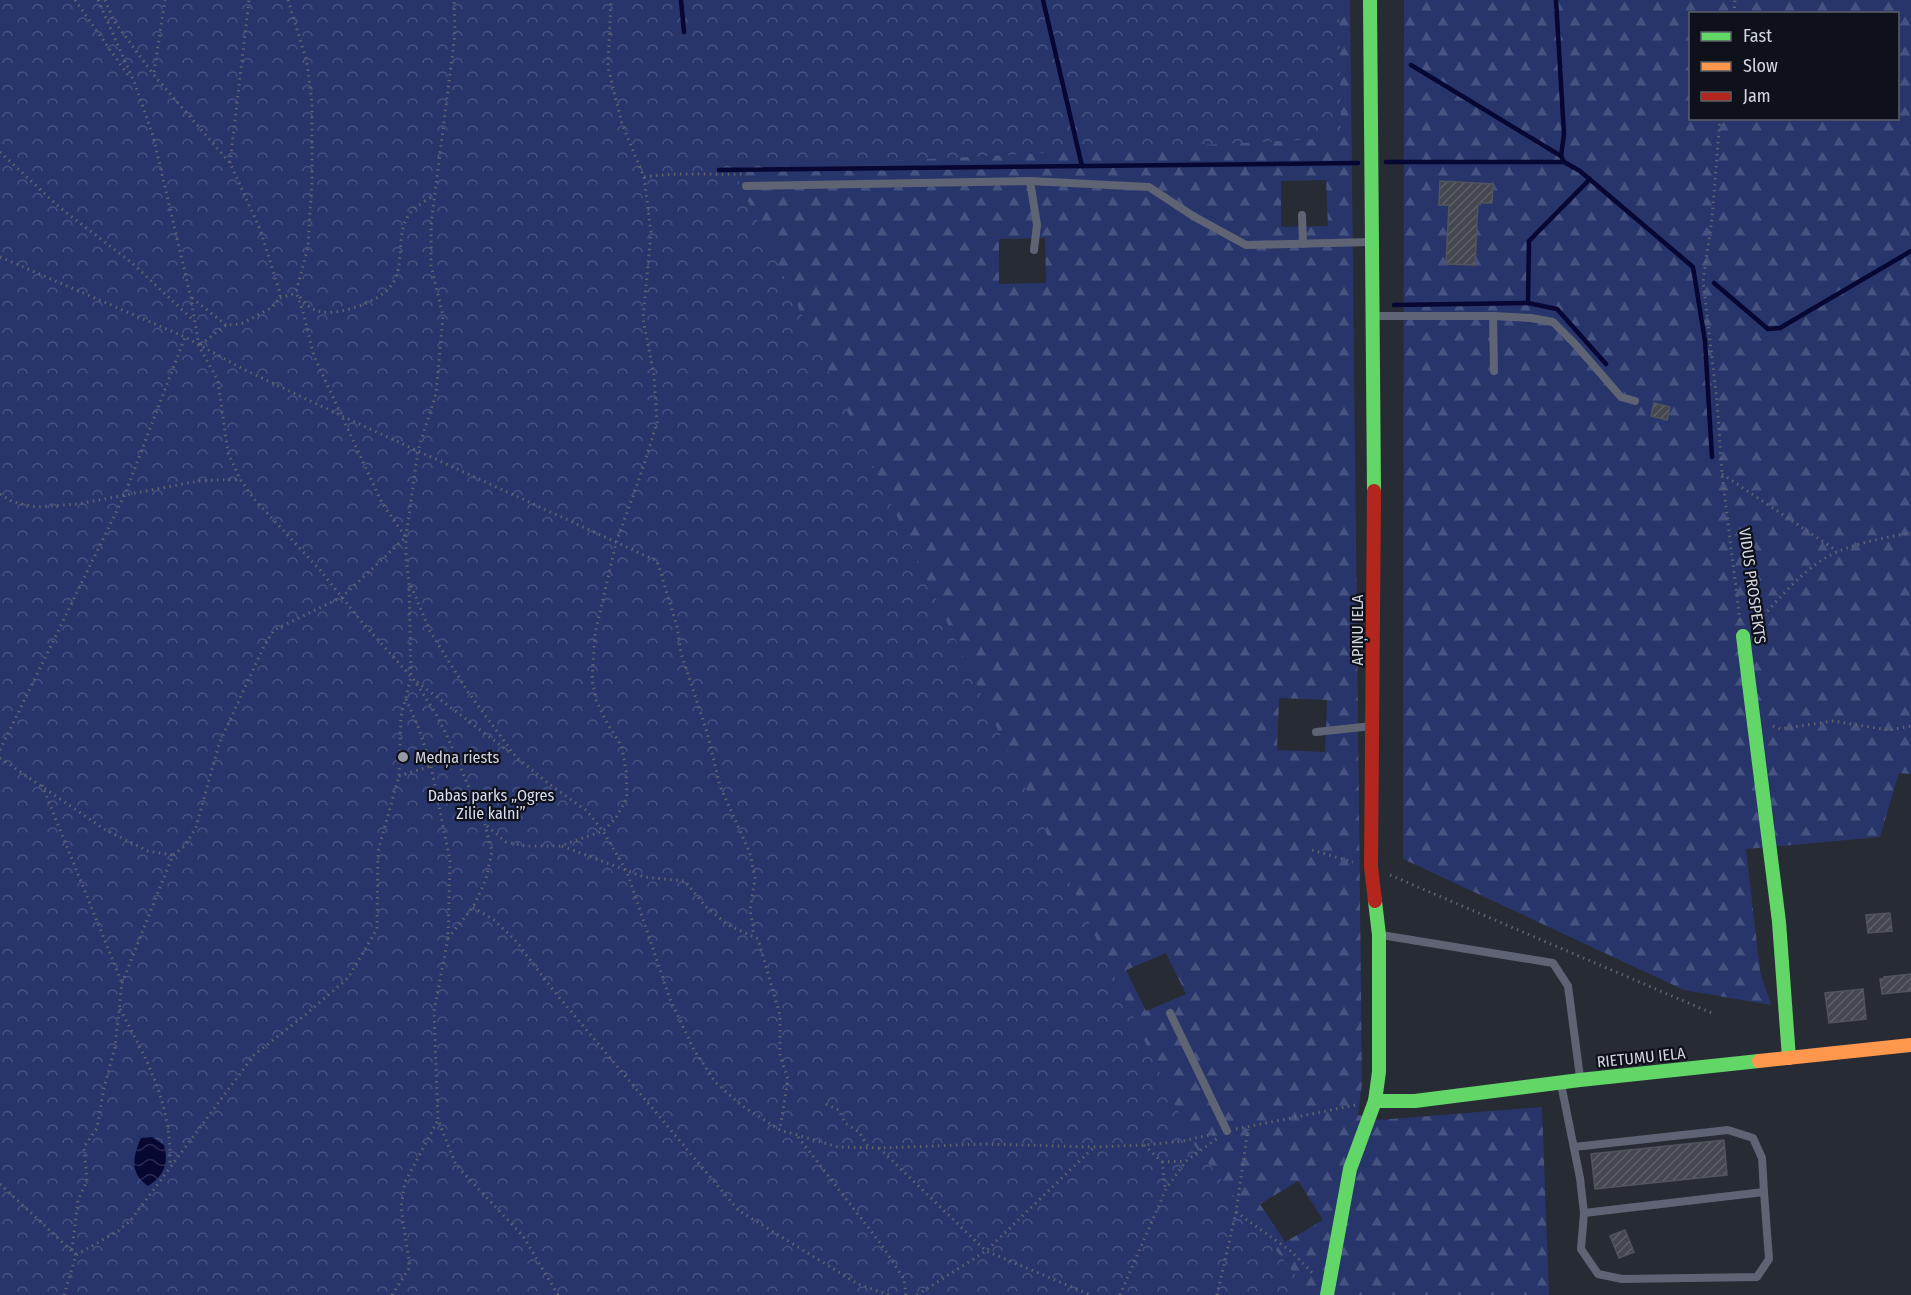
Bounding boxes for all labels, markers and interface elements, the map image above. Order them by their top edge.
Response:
legend [1689,12,1899,120]
text: Fast [1743,25,1772,47]
text: Slow [1743,55,1778,77]
text: Jam [1743,85,1771,107]
street label: VIDUS PROSPEKTS [1735,527,1770,645]
street label: APIŅU IELA [1348,594,1368,666]
place label: Medņa riests [415,748,499,768]
marker: Medņa riests [396,750,410,764]
park label: Dabas parks „Ogres Zilie kalni” [428,786,555,823]
street label: RIETUMU IELA [1596,1043,1687,1072]

